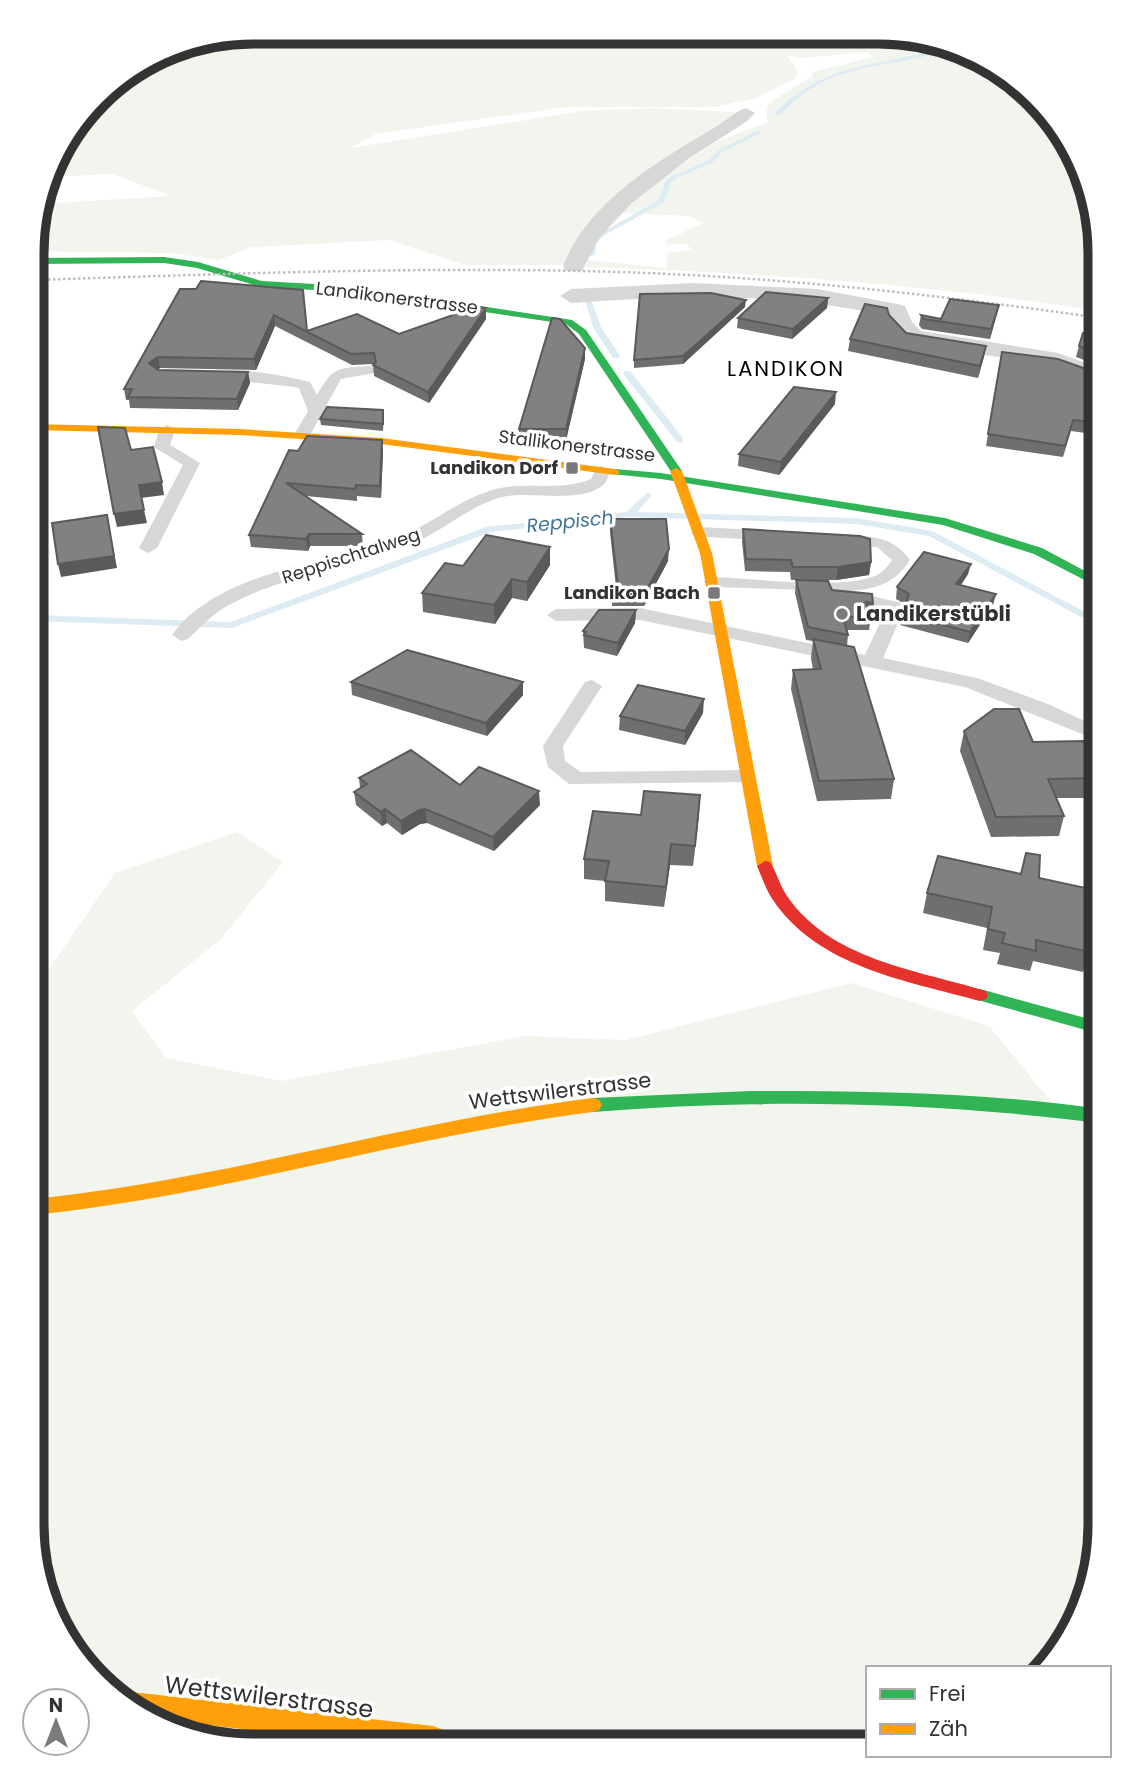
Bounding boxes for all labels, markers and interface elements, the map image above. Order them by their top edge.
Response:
street label: Landikonerstrasse [315,275,479,320]
district label: LANDIKON [727,354,845,383]
street label: Stallikonerstrasse [497,423,657,468]
place label: Landikon Dorf [430,455,559,480]
marker: Landikon Dorf [564,460,580,476]
water label: Reppisch [525,504,615,539]
street label: Reppischtalweg [279,521,423,590]
place label: Landikon Bach [564,580,700,605]
marker: Landikon Bach [706,585,722,601]
place label: Landikerstübli [856,599,1011,628]
marker: Landikerstübli [834,606,850,622]
street label: Wettswilerstrasse [467,1065,653,1116]
legend [866,1666,1111,1757]
street label: Wettswilerstrasse [163,1667,375,1726]
text: Frei [929,1679,966,1708]
north arrow [21,1687,91,1757]
text: N [49,1692,63,1719]
text: Zäh [929,1714,968,1743]

